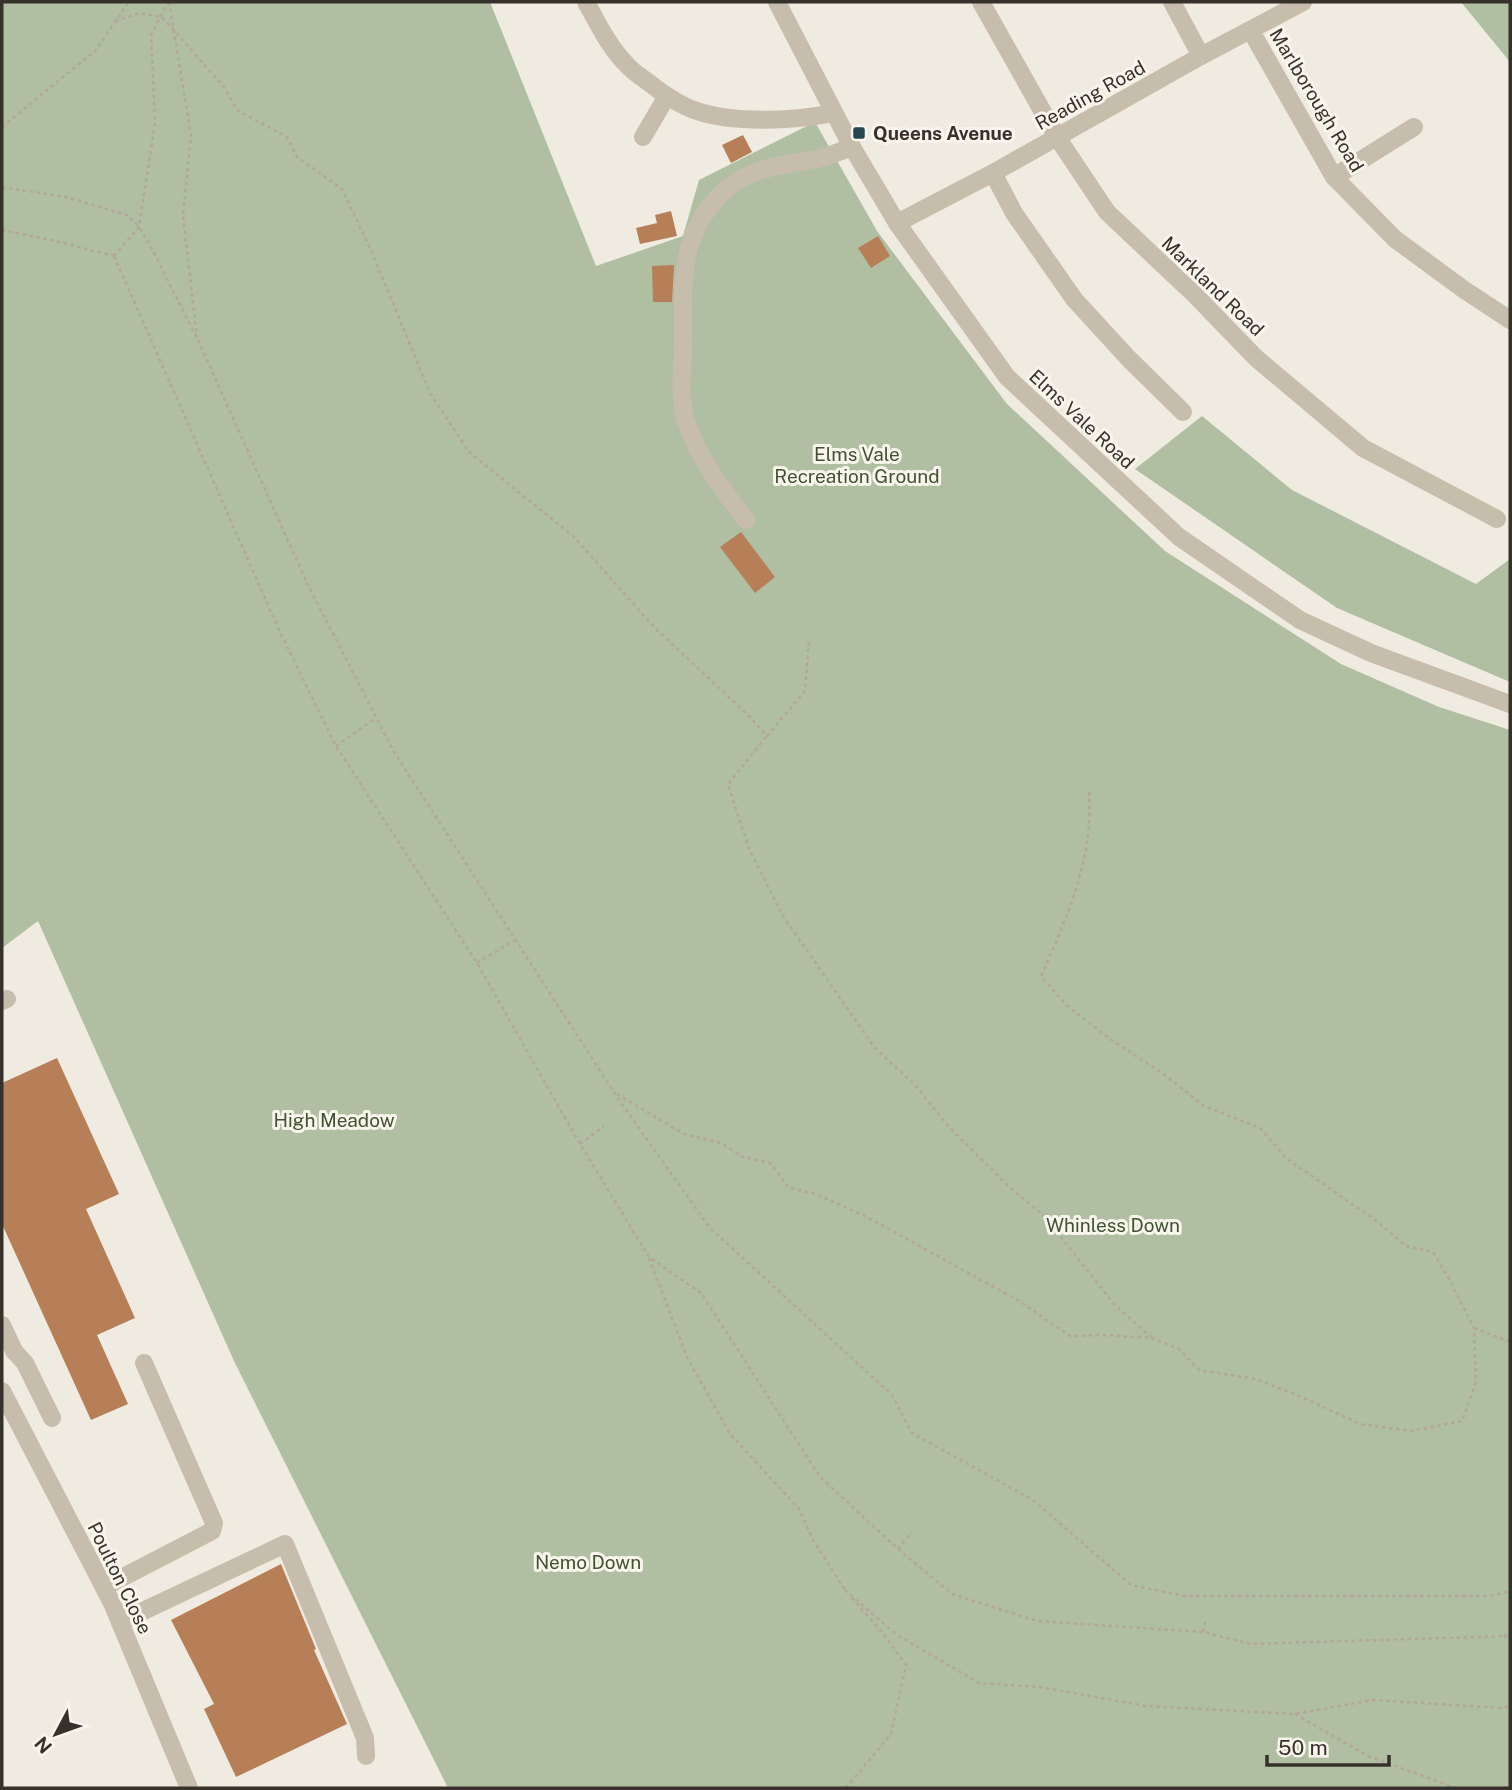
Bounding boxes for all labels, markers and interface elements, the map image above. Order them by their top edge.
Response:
street label: Marlborough Road [1265,24,1369,176]
street label: Reading Road [1031,56,1149,134]
place label: Queens Avenue [873,122,1013,144]
marker: Queens Avenue [851,125,867,141]
street label: Markland Road [1157,232,1269,340]
street label: Elms Vale Road [1025,365,1139,473]
park label: Elms Vale Recreation Ground [774,443,940,487]
park label: High Meadow [273,1109,395,1131]
park label: Whinless Down [1046,1214,1180,1236]
street label: Poulton Close [83,1518,157,1638]
park label: Nemo Down [535,1551,641,1573]
north arrow [21,1699,91,1769]
scale bar [1267,1724,1390,1768]
text: N [30,1732,56,1758]
text: 50 m [1278,1735,1328,1760]

